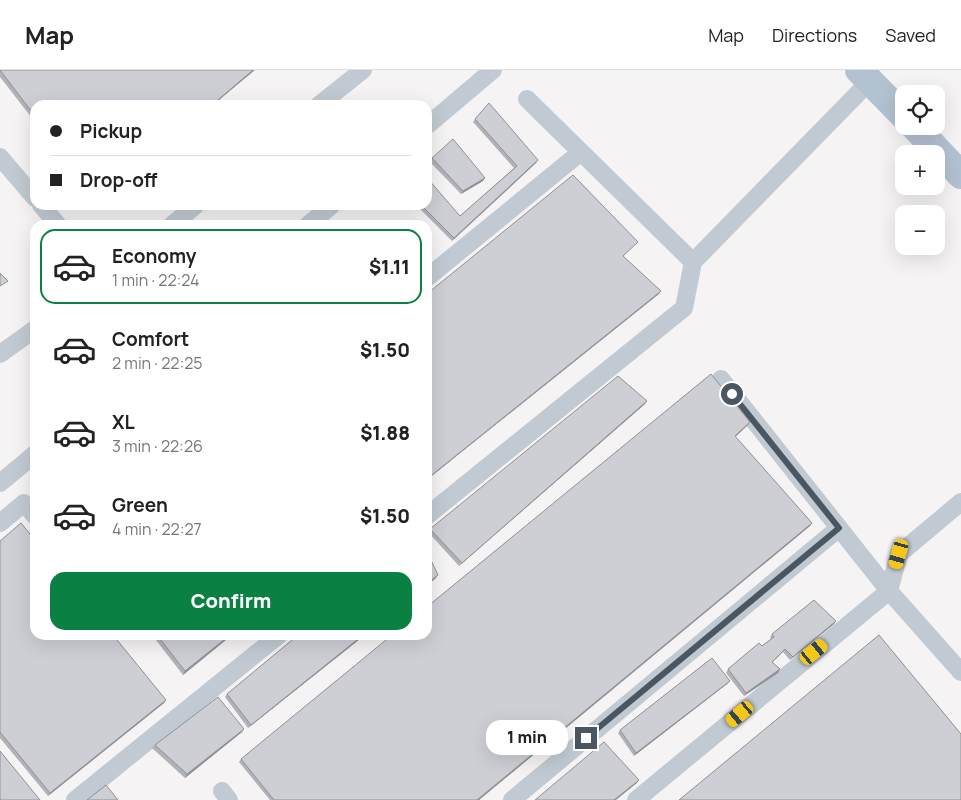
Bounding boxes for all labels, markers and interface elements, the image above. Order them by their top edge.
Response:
text: Map [25,18,74,51]
text: Map [708,23,744,47]
text: Directions [772,23,857,47]
text: Saved [885,23,936,47]
map controls [895,85,945,255]
button: locate [895,85,945,135]
text: Pickup [80,118,142,144]
button: + [895,145,945,195]
text: Drop-off [80,167,157,193]
button: − [895,205,945,255]
text: Economy [112,243,196,269]
icon: car [52,244,97,289]
text: $1.11 [369,254,410,280]
text: 1 min · 22:24 [112,269,200,291]
text: Comfort [112,326,189,352]
icon: car [52,327,97,372]
text: $1.50 [360,337,410,363]
text: 2 min · 22:25 [112,352,203,374]
route start [721,383,743,405]
text: XL [112,409,135,435]
icon: car [52,410,97,455]
text: $1.88 [360,420,410,446]
text: 3 min · 22:26 [112,435,203,457]
text: Green [112,492,168,518]
icon: car [52,493,97,538]
text: $1.50 [360,503,410,529]
text: 4 min · 22:27 [112,518,202,540]
car [887,538,910,570]
button: Confirm [50,572,412,630]
car [797,637,830,667]
car [723,699,756,729]
callout: 1 min [486,720,568,756]
text: 1 min [507,726,547,748]
route end [575,727,597,749]

